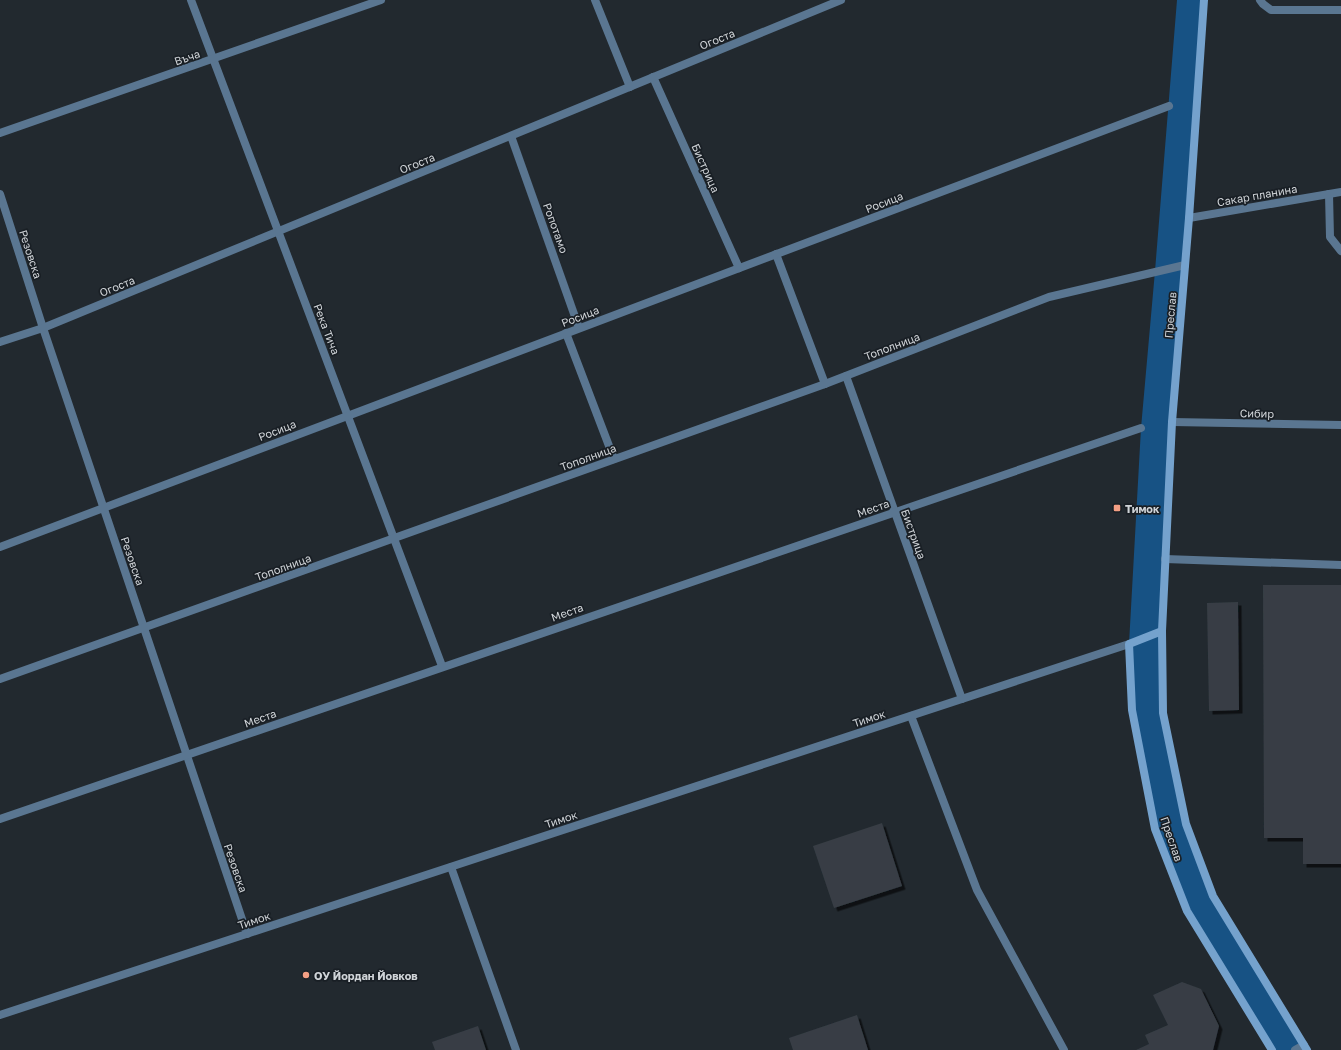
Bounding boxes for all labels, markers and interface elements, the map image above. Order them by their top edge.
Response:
street label: Огоста [697,26,737,52]
street label: Въча [172,47,202,67]
street label: Бистрица [689,142,723,194]
street label: Огоста [397,150,437,176]
street label: Сакар планина [1216,182,1298,208]
street label: Росица [863,189,905,215]
street label: Ропотамо [541,201,571,255]
street label: Резовска [17,228,45,280]
street label: Огоста [97,273,137,299]
street label: Преслав [1162,291,1178,339]
street label: Река Тича [311,302,343,356]
street label: Росица [559,303,601,329]
street label: Тополница [862,329,922,363]
street label: Сибир [1240,406,1274,420]
street label: Росица [256,417,298,443]
street label: Тополница [558,441,618,473]
street label: Места [855,496,891,520]
place label: Тимок [1125,502,1160,515]
marker: Тимок [1112,503,1122,513]
street label: Бистрица [899,507,929,561]
street label: Резовска [119,535,147,587]
street label: Тополница [253,551,313,583]
street label: Места [549,600,585,624]
street label: Места [242,706,278,730]
street label: Тимок [851,706,888,729]
street label: Тимок [543,807,580,830]
street label: Преслав [1158,815,1186,863]
street label: Резовска [222,842,250,894]
street label: Тимок [236,908,273,931]
place label: ОУ Йордан Йовков [314,969,418,982]
marker: ОУ Йордан Йовков [301,970,311,980]

